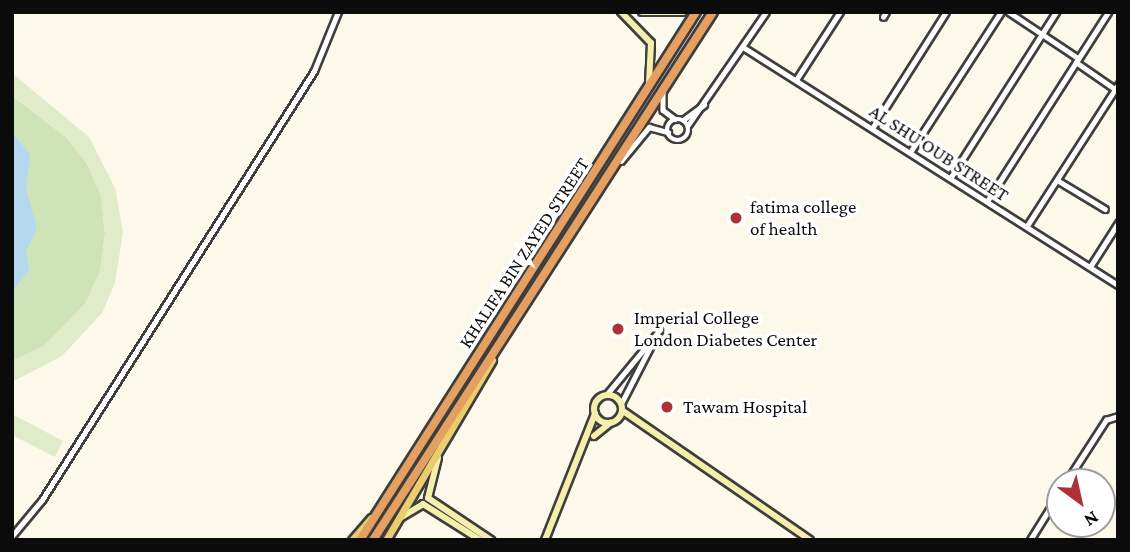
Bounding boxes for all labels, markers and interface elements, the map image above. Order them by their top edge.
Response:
street label: AL SHU'OUB STREET [865,100,1013,206]
street label: KHALIFA BIN ZAYED STREET [454,154,594,352]
place label: fatima college of health [750,196,856,240]
marker: fatima college of health [728,210,744,226]
place label: Imperial College London Diabetes Center [634,307,817,351]
marker: Imperial College London Diabetes Center [608,319,628,339]
place label: Tawam Hospital [683,396,807,418]
marker: Tawam Hospital [657,397,677,417]
north arrow [1046,468,1116,538]
text: N [1080,507,1103,532]

